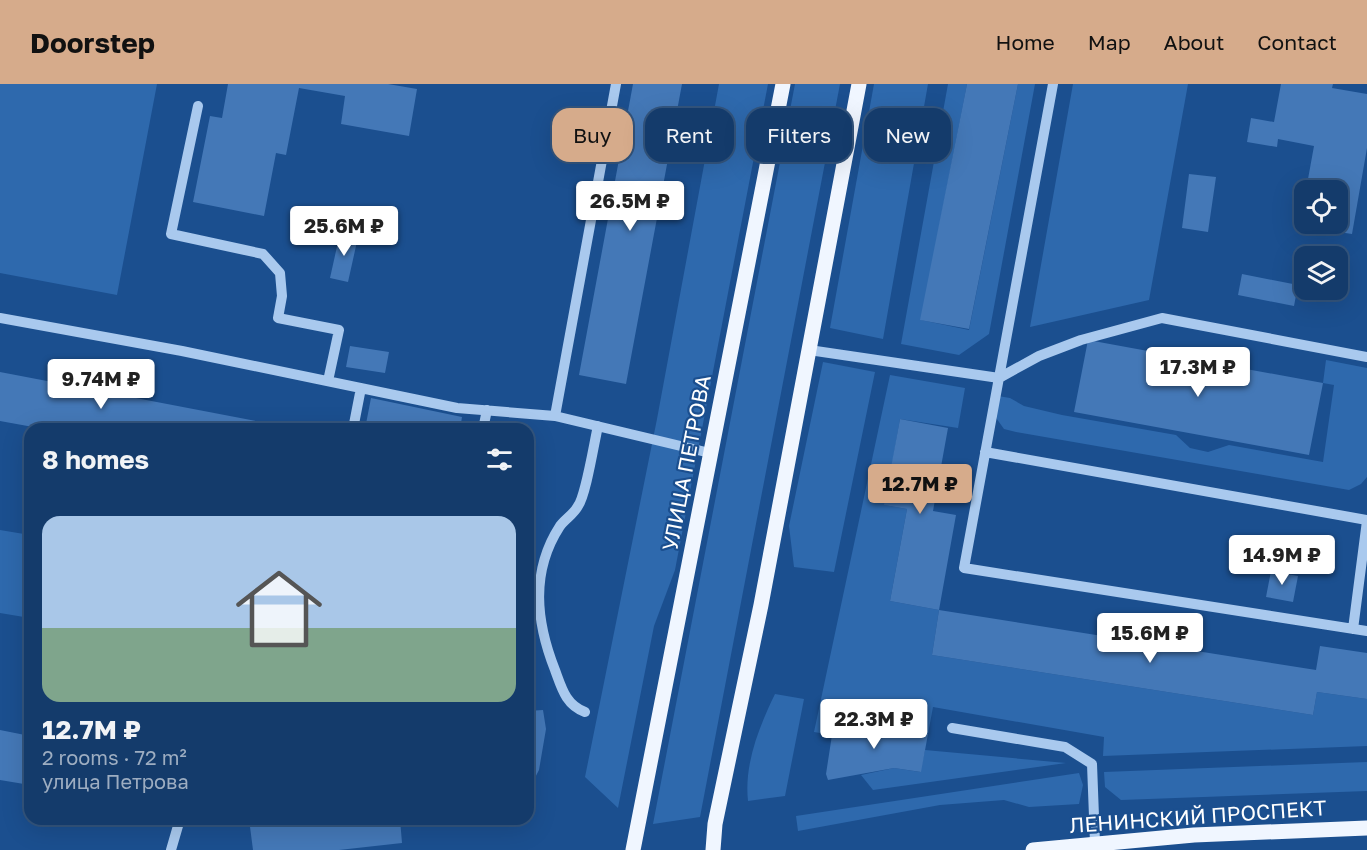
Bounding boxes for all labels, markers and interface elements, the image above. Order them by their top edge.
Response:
text: Doorstep [30,26,155,59]
text: Home [995,29,1055,55]
text: Map [1088,29,1131,55]
text: About [1164,29,1224,55]
text: Contact [1257,29,1337,55]
chip: Buy [552,108,633,162]
chip: Rent [645,108,734,162]
chip: Filters [746,108,852,162]
chip: New [864,108,951,162]
map controls [1294,180,1348,300]
button: locate [1294,180,1348,234]
pin: 26.5M ₽ [575,181,685,232]
text: 26.5M ₽ [590,188,670,212]
pin: 25.6M ₽ [289,206,399,257]
text: 25.6M ₽ [304,213,384,237]
button: layers [1294,246,1348,300]
pin: 17.3M ₽ [1143,347,1253,398]
text: 17.3M ₽ [1160,354,1236,378]
pin: 9.74M ₽ [46,359,156,410]
text: 9.74M ₽ [62,366,140,390]
street label: УЛИЦА ПЕТРОВА [656,373,716,553]
icon: filters [483,443,516,476]
text: 8 homes [42,444,149,475]
pin: 12.7M ₽ [865,464,975,515]
text: 12.7M ₽ [882,471,958,495]
pin: 14.9M ₽ [1227,535,1337,586]
text: 14.9M ₽ [1243,542,1321,566]
icon: home [225,555,333,663]
pin: 15.6M ₽ [1095,613,1205,664]
text: 15.6M ₽ [1111,620,1189,644]
pin: 22.3M ₽ [819,699,929,750]
text: 22.3M ₽ [834,706,914,730]
text: 12.7M ₽ [42,714,141,745]
text: 2 rooms · 72 m² [42,745,187,769]
text: улица Петрова [42,769,189,793]
street label: ЛЕНИНСКИЙ ПРОСПЕКТ [1069,794,1327,838]

